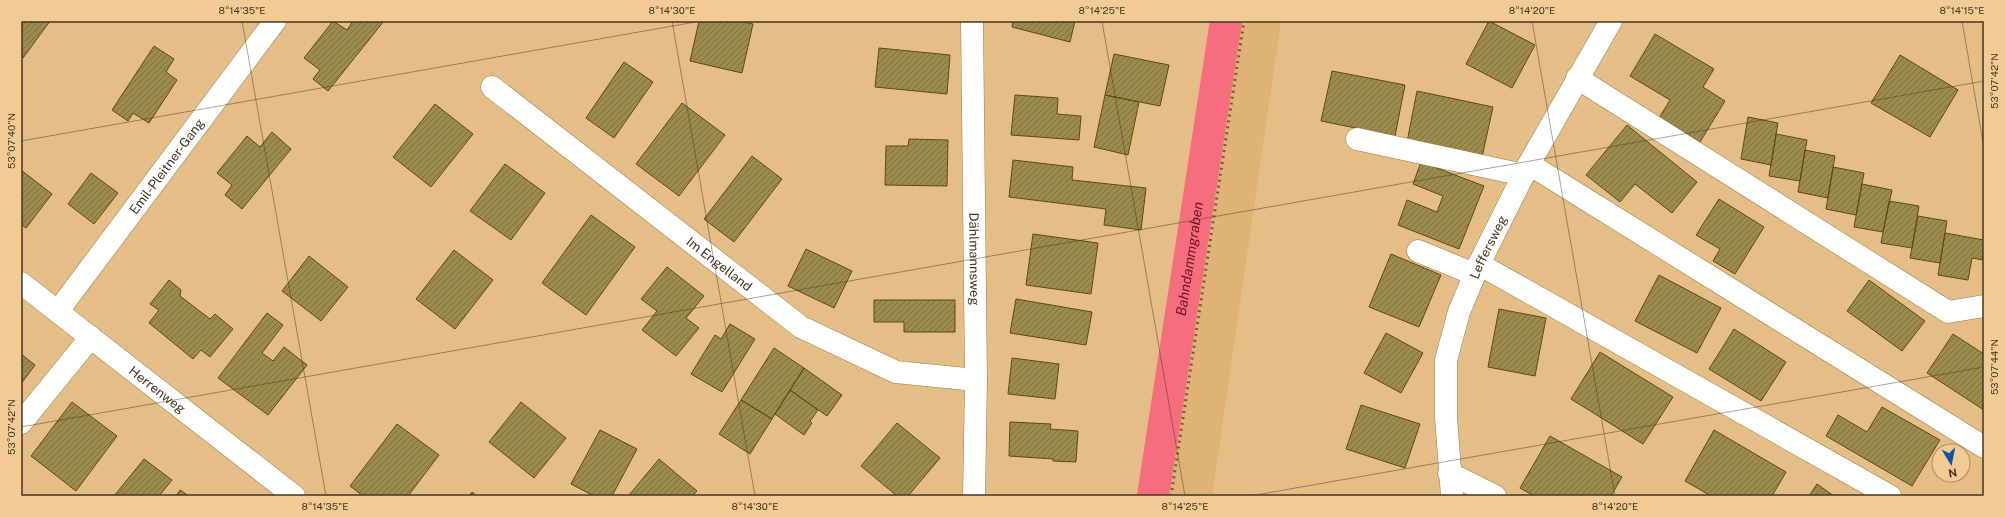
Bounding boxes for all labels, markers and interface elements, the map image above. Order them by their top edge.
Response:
text: 8°14'35"E [218,4,266,16]
text: 8°14'30"E [649,4,695,16]
text: 8°14'25"E [1079,4,1125,16]
text: 8°14'20"E [1509,4,1555,16]
text: 8°14'15"E [1940,4,1984,16]
text: 53°07'42"N [1988,53,2000,109]
text: 53°07'40"N [5,113,17,169]
street label: Emil-Pleitner-Gang [126,115,207,217]
water label: Bahndammgraben [1173,200,1206,317]
street label: Dählmannsweg [967,212,983,306]
street label: Leffersweg [1466,213,1510,281]
street label: Im Engelland [684,234,755,294]
text: 53°07'44"N [1988,339,2000,395]
street label: Herrenweg [126,363,189,416]
text: 53°07'42"N [5,399,17,455]
north arrow [1931,443,1971,483]
text: N [1947,466,1958,480]
text: 8°14'35"E [301,500,349,512]
text: 8°14'30"E [732,500,778,512]
text: 8°14'25"E [1162,500,1208,512]
text: 8°14'20"E [1592,500,1638,512]

